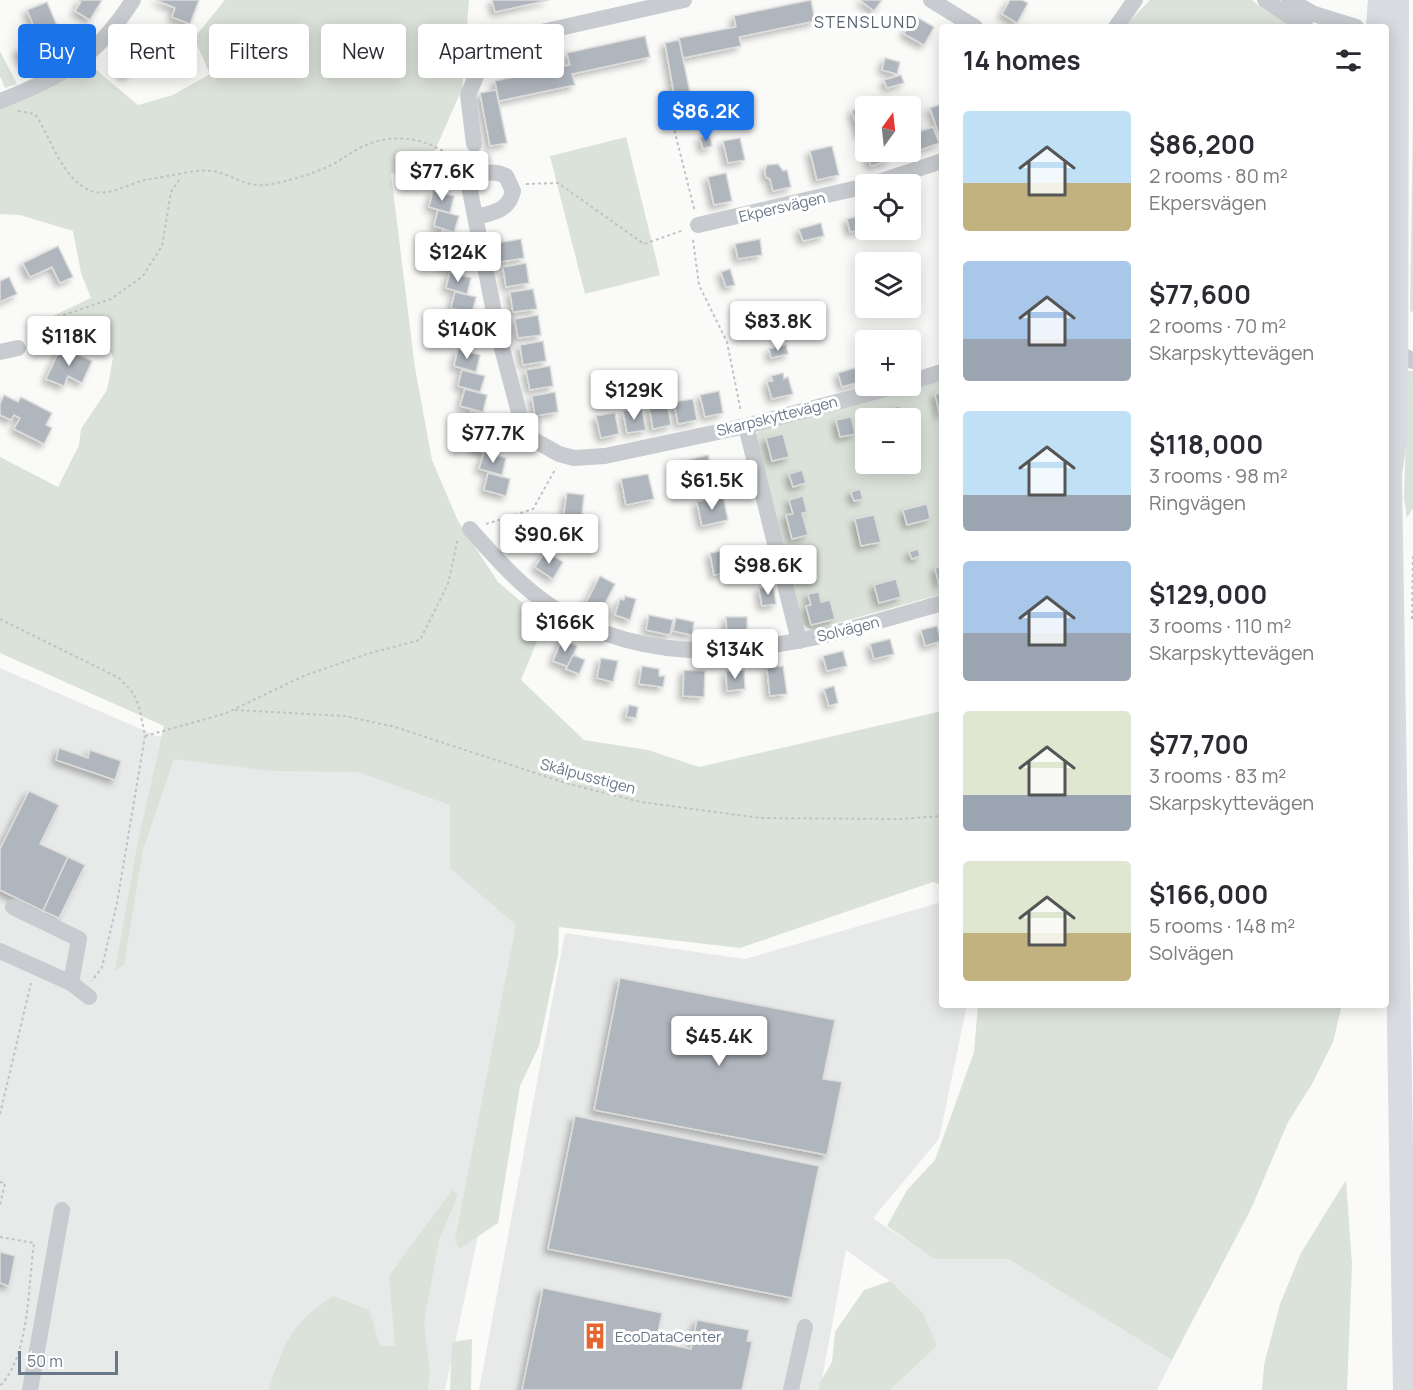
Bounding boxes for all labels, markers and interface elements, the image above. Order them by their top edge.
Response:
district label: STENSLUND [814,11,918,33]
chip: Buy [18,24,96,78]
chip: Rent [108,24,197,78]
chip: Filters [209,24,309,78]
chip: New [321,24,406,78]
chip: Apartment [418,24,564,78]
text: 14 homes [963,42,1081,78]
icon: filters [1332,44,1365,77]
pin: $86.2K [657,91,755,142]
north arrow [855,96,921,162]
map controls [855,96,921,474]
text: $86.2K [672,97,740,124]
text: $86,200 [1149,126,1255,162]
icon: home [1011,135,1083,207]
pin: $77.6K [393,151,491,202]
text: $77.6K [409,157,475,184]
text: 2 rooms · 80 m² [1149,162,1288,189]
button: locate [855,174,921,240]
street label: Ekpersvägen [737,187,827,227]
text: Ekpersvägen [1149,189,1267,216]
pin: $124K [416,232,500,283]
text: $124K [429,238,487,265]
button: layers [855,252,921,318]
text: $77,600 [1149,276,1251,312]
icon: home [1011,285,1083,357]
pin: $83.8K [729,301,827,352]
text: $83.8K [744,307,812,334]
pin: $140K [425,309,509,360]
text: 2 rooms · 70 m² [1149,312,1286,339]
text: $140K [437,315,497,342]
pin: $118K [27,316,111,367]
text: $118K [41,322,97,349]
button: + [855,330,921,396]
text: Skarpskyttevägen [1149,339,1314,366]
pin: $129K [592,370,676,421]
text: $129K [605,376,663,403]
street label: Skarpskyttevägen [714,391,840,441]
button: − [855,408,921,474]
pin: $77.7K [444,413,542,464]
text: $77.7K [461,419,525,446]
text: $118,000 [1149,426,1263,462]
icon: home [1011,435,1083,507]
pin: $61.5K [663,460,761,511]
text: 3 rooms · 98 m² [1149,462,1288,489]
text: $61.5K [680,466,744,493]
text: Ringvägen [1149,489,1246,516]
pin: $90.6K [500,514,598,565]
text: $90.6K [514,520,584,547]
pin: $98.6K [719,545,817,596]
text: $98.6K [734,551,802,578]
text: $129,000 [1149,576,1267,612]
icon: home [1011,585,1083,657]
pin: $166K [523,602,607,653]
text: $166K [535,608,595,635]
street label: Solvägen [815,611,881,647]
text: 3 rooms · 110 m² [1149,612,1291,639]
pin: $134K [693,629,777,680]
text: $134K [706,635,764,662]
text: Skarpskyttevägen [1149,639,1314,666]
text: $77,700 [1149,726,1249,762]
icon: home [1011,735,1083,807]
street label: Skålpusstigen [538,753,638,799]
text: 3 rooms · 83 m² [1149,762,1286,789]
text: Skarpskyttevägen [1149,789,1314,816]
text: $166,000 [1149,876,1268,912]
icon: home [1011,885,1083,957]
text: 5 rooms · 148 m² [1149,912,1295,939]
text: Solvägen [1149,939,1234,966]
pin: $45.4K [670,1016,768,1067]
text: $45.4K [685,1022,753,1049]
building icon: EcoDataCenter [580,1321,610,1351]
place label: EcoDataCenter [615,1326,722,1347]
scale bar [18,1348,118,1376]
text: 50 m [27,1350,63,1372]

